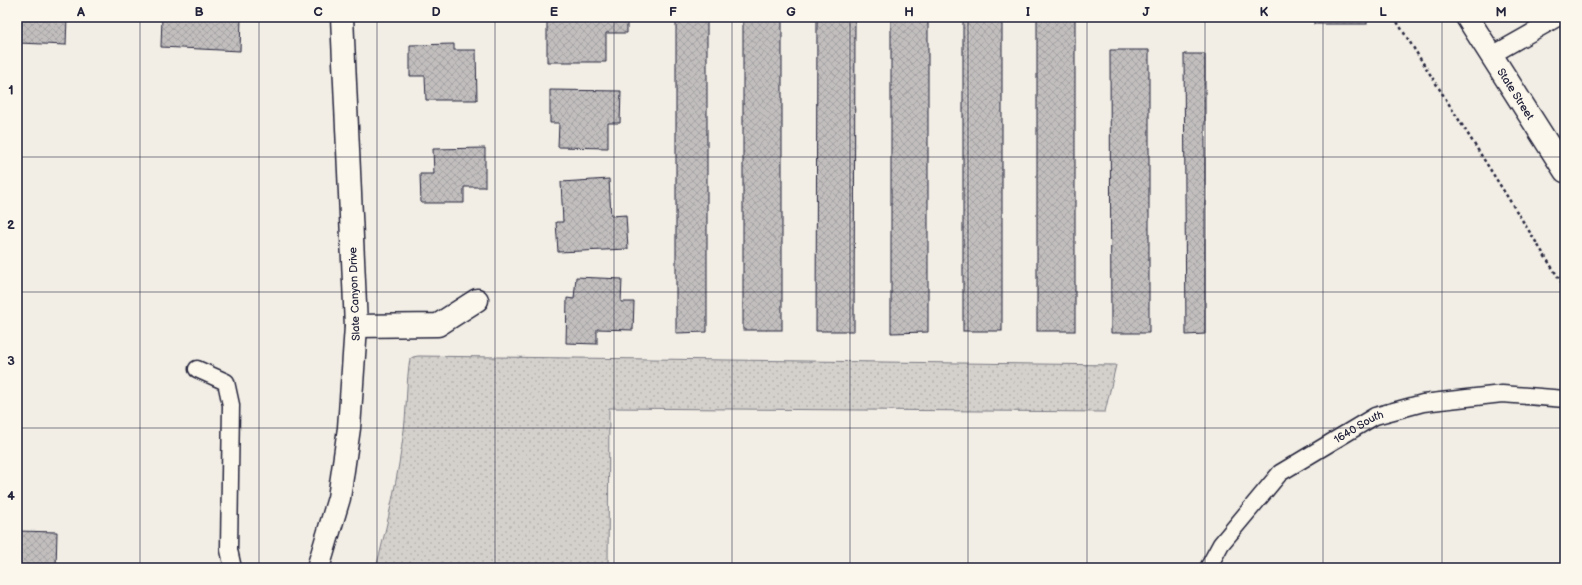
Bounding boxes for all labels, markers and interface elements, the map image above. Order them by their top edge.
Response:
text: A [76,4,85,20]
text: B [194,4,204,20]
text: C [313,4,323,20]
text: D [431,4,441,20]
text: E [550,4,559,20]
text: F [669,4,677,20]
text: G [786,4,796,20]
text: H [904,4,914,20]
text: I [1026,4,1030,20]
text: J [1142,4,1150,20]
text: K [1260,4,1269,20]
text: L [1379,4,1387,20]
text: M [1495,4,1507,20]
street label: State Street [1494,66,1537,123]
text: 1 [8,82,14,98]
text: 2 [7,217,15,233]
street label: Slate Canyon Drive [346,246,363,341]
text: 3 [7,353,15,369]
street label: 1640 South [1332,408,1385,446]
text: 4 [7,488,15,504]

